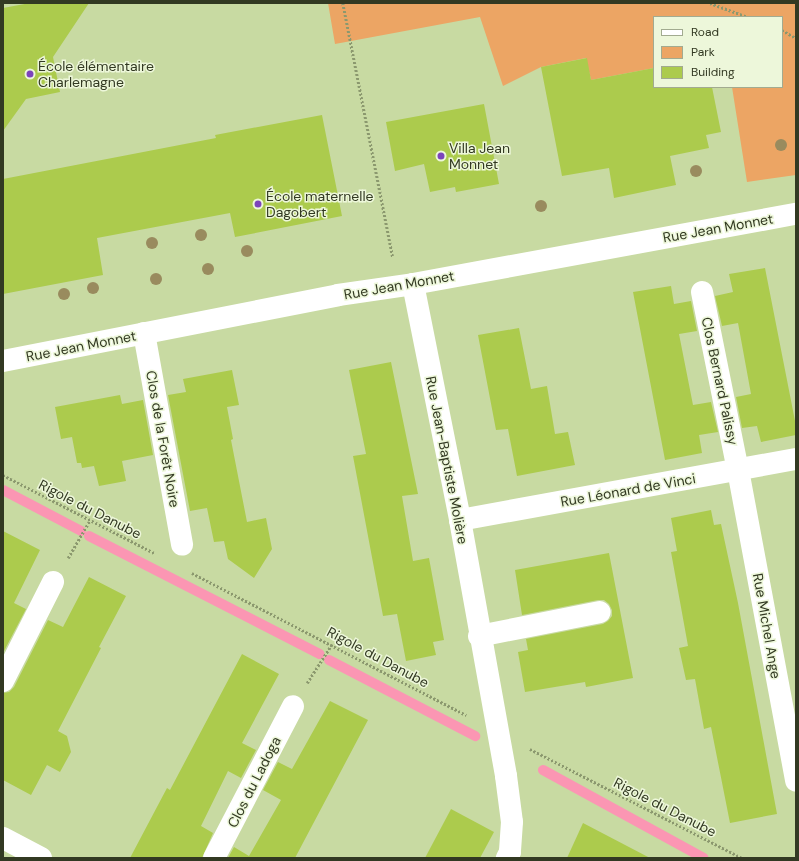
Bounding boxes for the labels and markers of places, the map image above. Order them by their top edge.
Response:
place label: École élémentaire Charlemagne [38,58,154,90]
marker: École élémentaire Charlemagne [25,69,35,79]
place label: Villa Jean Monnet [449,140,510,172]
marker: Villa Jean Monnet [436,151,446,161]
place label: École maternelle Dagobert [266,188,374,220]
marker: École maternelle Dagobert [253,199,263,209]

